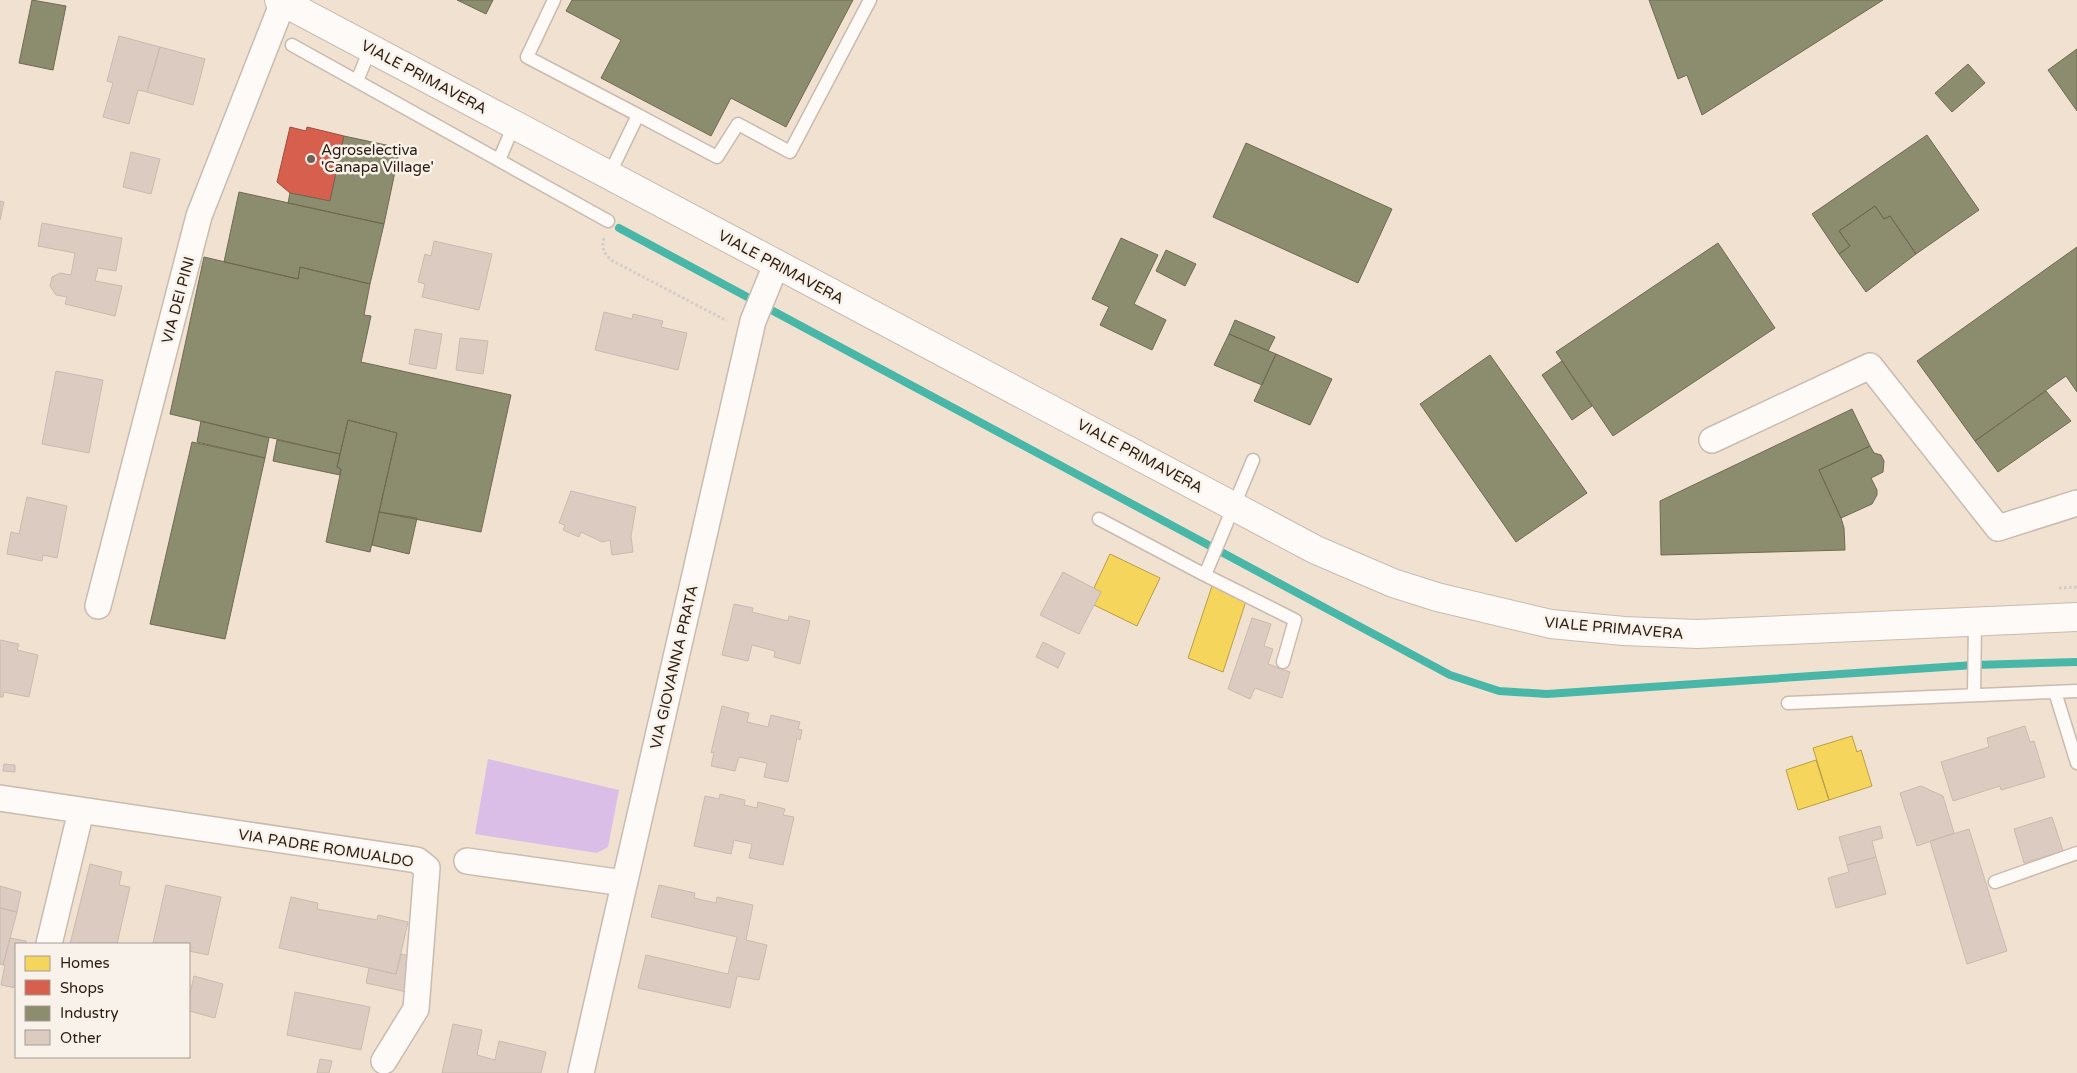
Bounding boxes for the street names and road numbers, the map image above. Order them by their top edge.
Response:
street label: VIALE PRIMAVERA [358,36,490,118]
street label: VIALE PRIMAVERA [715,226,847,308]
street label: VIA DEI PINI [158,254,198,346]
street label: VIALE PRIMAVERA [1074,415,1206,497]
street label: VIA GIOVANNA PRATA [646,583,702,751]
street label: VIALE PRIMAVERA [1544,613,1684,643]
street label: VIA PADRE ROMUALDO [237,825,415,871]

